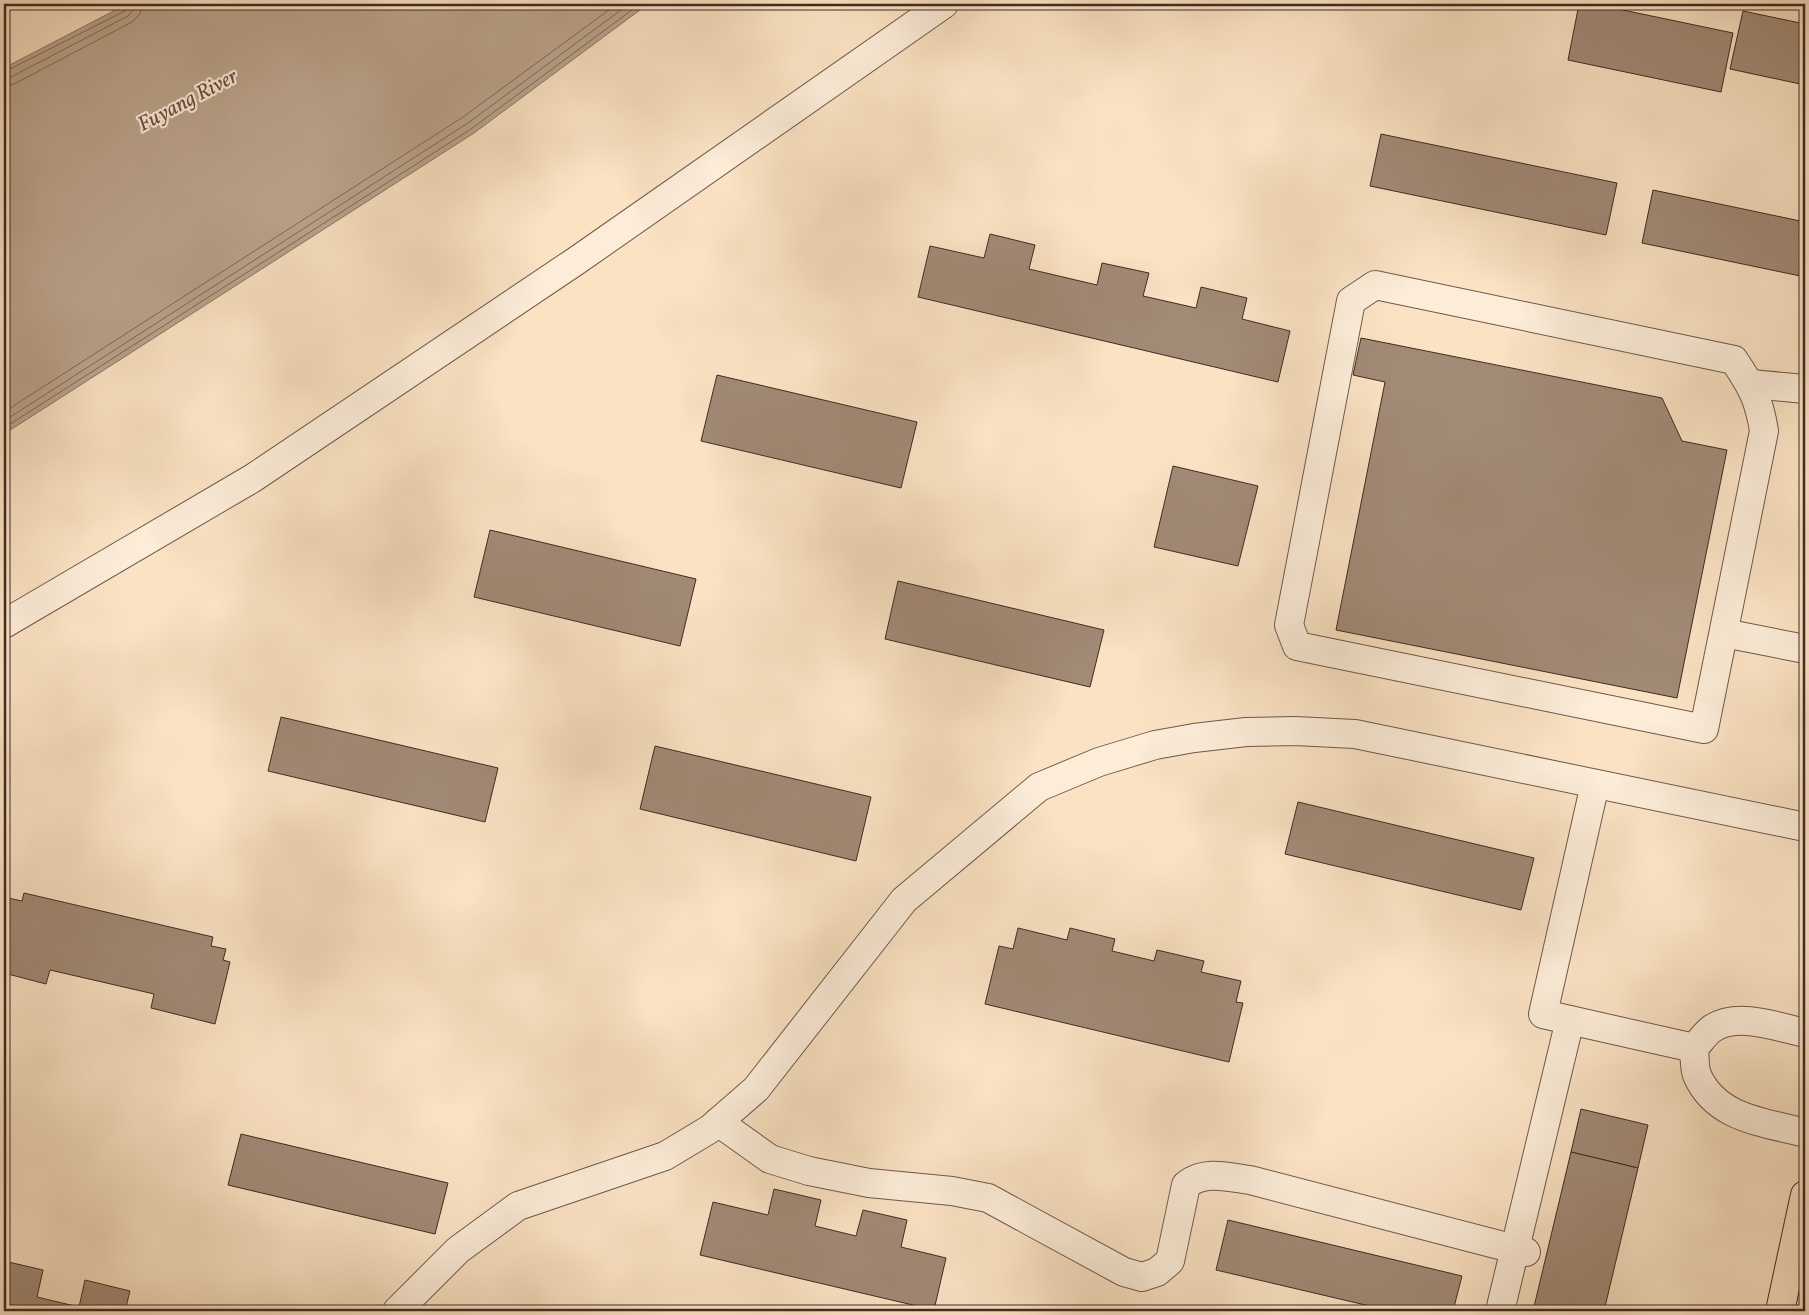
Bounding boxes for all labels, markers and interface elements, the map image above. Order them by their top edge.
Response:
water label: Fuyang River [133,62,243,139]

